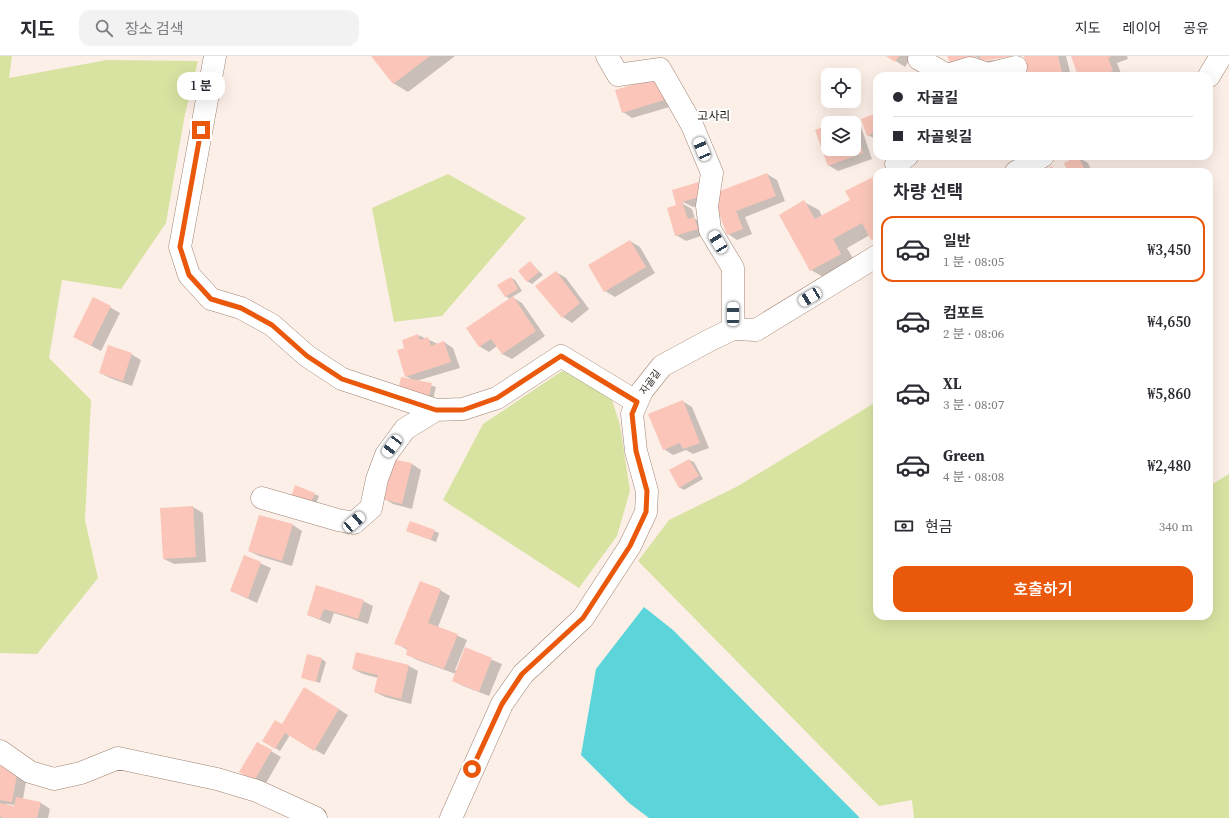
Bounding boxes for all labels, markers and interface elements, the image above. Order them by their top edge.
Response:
search box [79,10,359,46]
text: 지도 [20,16,55,42]
icon: search [93,17,115,39]
text: 장소 검색 [125,18,184,39]
text: 지도 [1075,18,1101,38]
text: 레이어 [1123,18,1161,38]
text: 공유 [1183,18,1209,38]
map controls [821,68,861,156]
button: locate [821,68,861,108]
callout: 1 분 [177,72,225,100]
text: 1 분 [190,77,212,94]
text: 자골길 [917,87,958,108]
district label: 고사리 [697,108,731,124]
button: layers [821,116,861,156]
route end [192,121,210,139]
text: 자골윗길 [917,126,972,147]
car [692,136,712,162]
text: 차량 선택 [893,179,963,204]
car [707,229,729,255]
text: 일반 [943,230,971,251]
icon: car [895,231,931,267]
text: ₩3,450 [1147,239,1191,260]
text: 1 분 · 08:05 [943,253,1004,270]
car [797,286,823,308]
car [727,302,739,326]
text: 컴포트 [943,302,984,323]
icon: car [895,303,931,339]
text: ₩4,650 [1147,311,1191,332]
text: 2 분 · 08:06 [943,325,1004,342]
street label: 자골길 [637,367,663,397]
text: XL [943,373,962,394]
icon: car [895,375,931,411]
text: ₩5,860 [1147,383,1191,404]
text: 3 분 · 08:07 [943,396,1004,413]
car [380,433,404,459]
text: Green [943,445,985,466]
icon: car [895,447,931,483]
text: ₩2,480 [1147,455,1191,476]
text: 4 분 · 08:08 [943,468,1004,485]
car [341,510,367,534]
icon: cash [893,515,915,537]
text: 현금 [925,516,953,537]
text: 340 m [1159,518,1193,535]
button: 호출하기 [893,566,1193,612]
route start [463,760,481,778]

